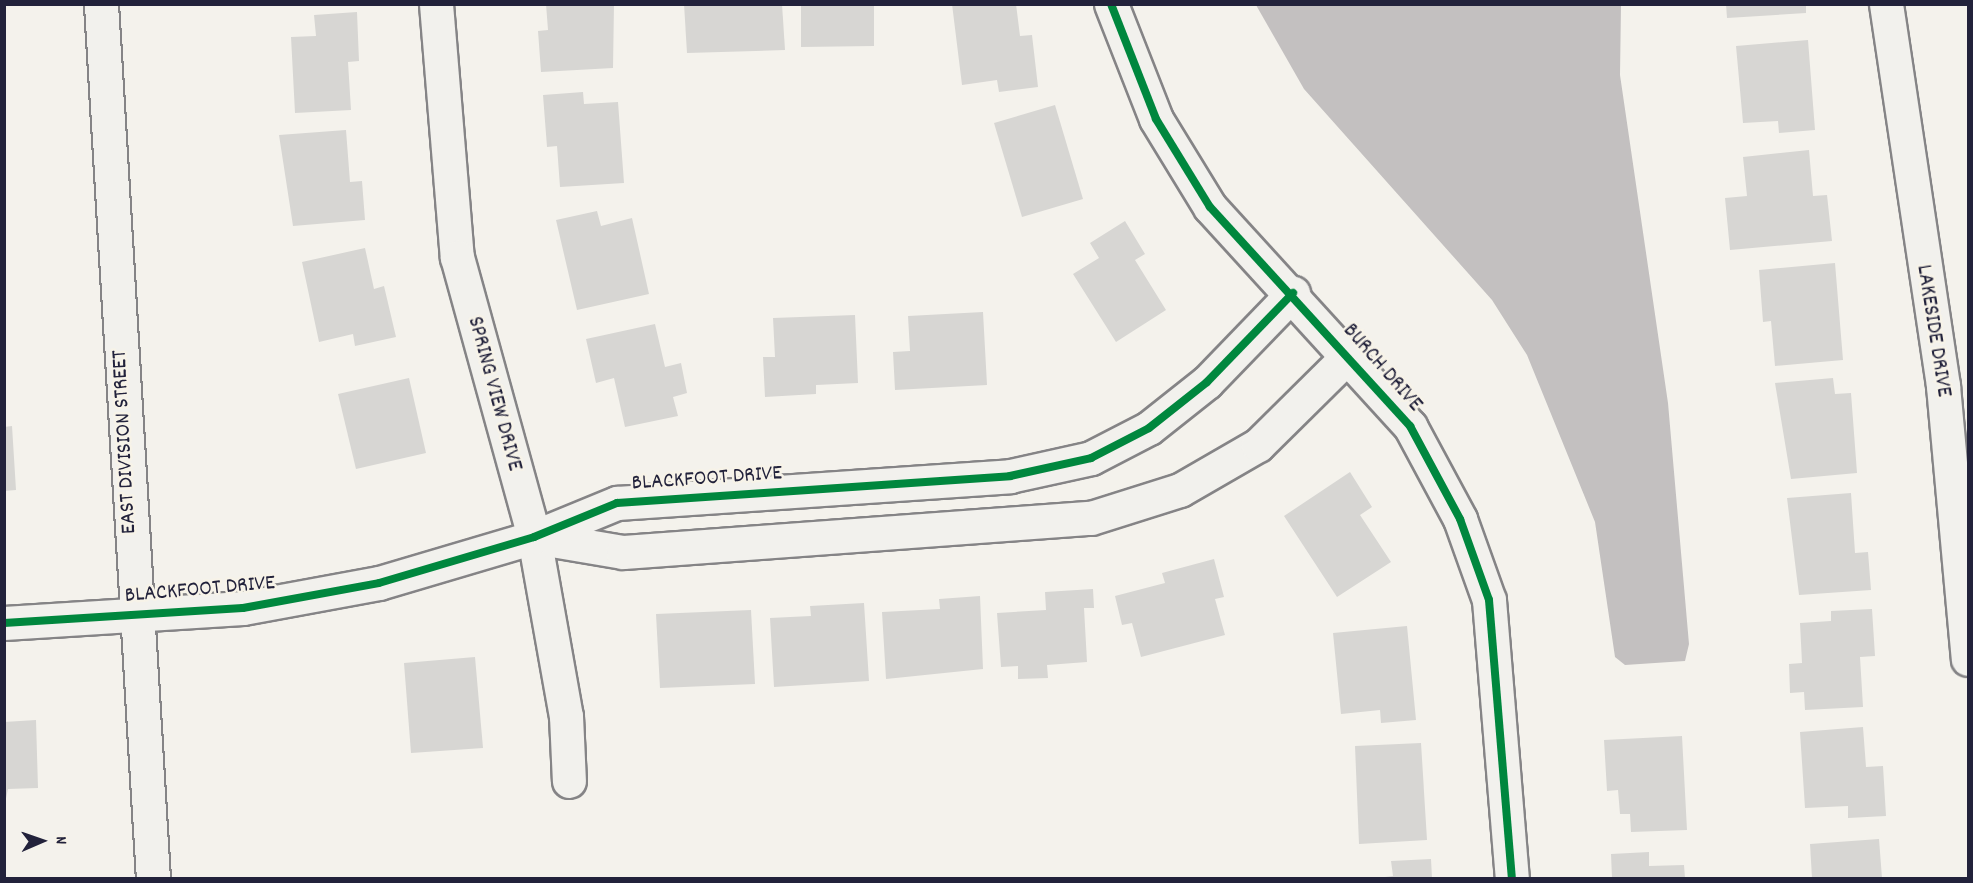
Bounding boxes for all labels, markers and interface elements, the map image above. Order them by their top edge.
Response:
street label: LAKESIDE DRIVE [1910,263,1956,399]
street label: SPRING VIEW DRIVE [461,314,527,474]
street label: BURCH DRIVE [1336,318,1428,418]
street label: EAST DIVISION STREET [107,349,143,535]
street label: BLACKFOOT DRIVE [631,461,783,497]
street label: BLACKFOOT DRIVE [124,570,276,610]
north arrow [12,811,72,871]
text: N [49,836,72,845]

